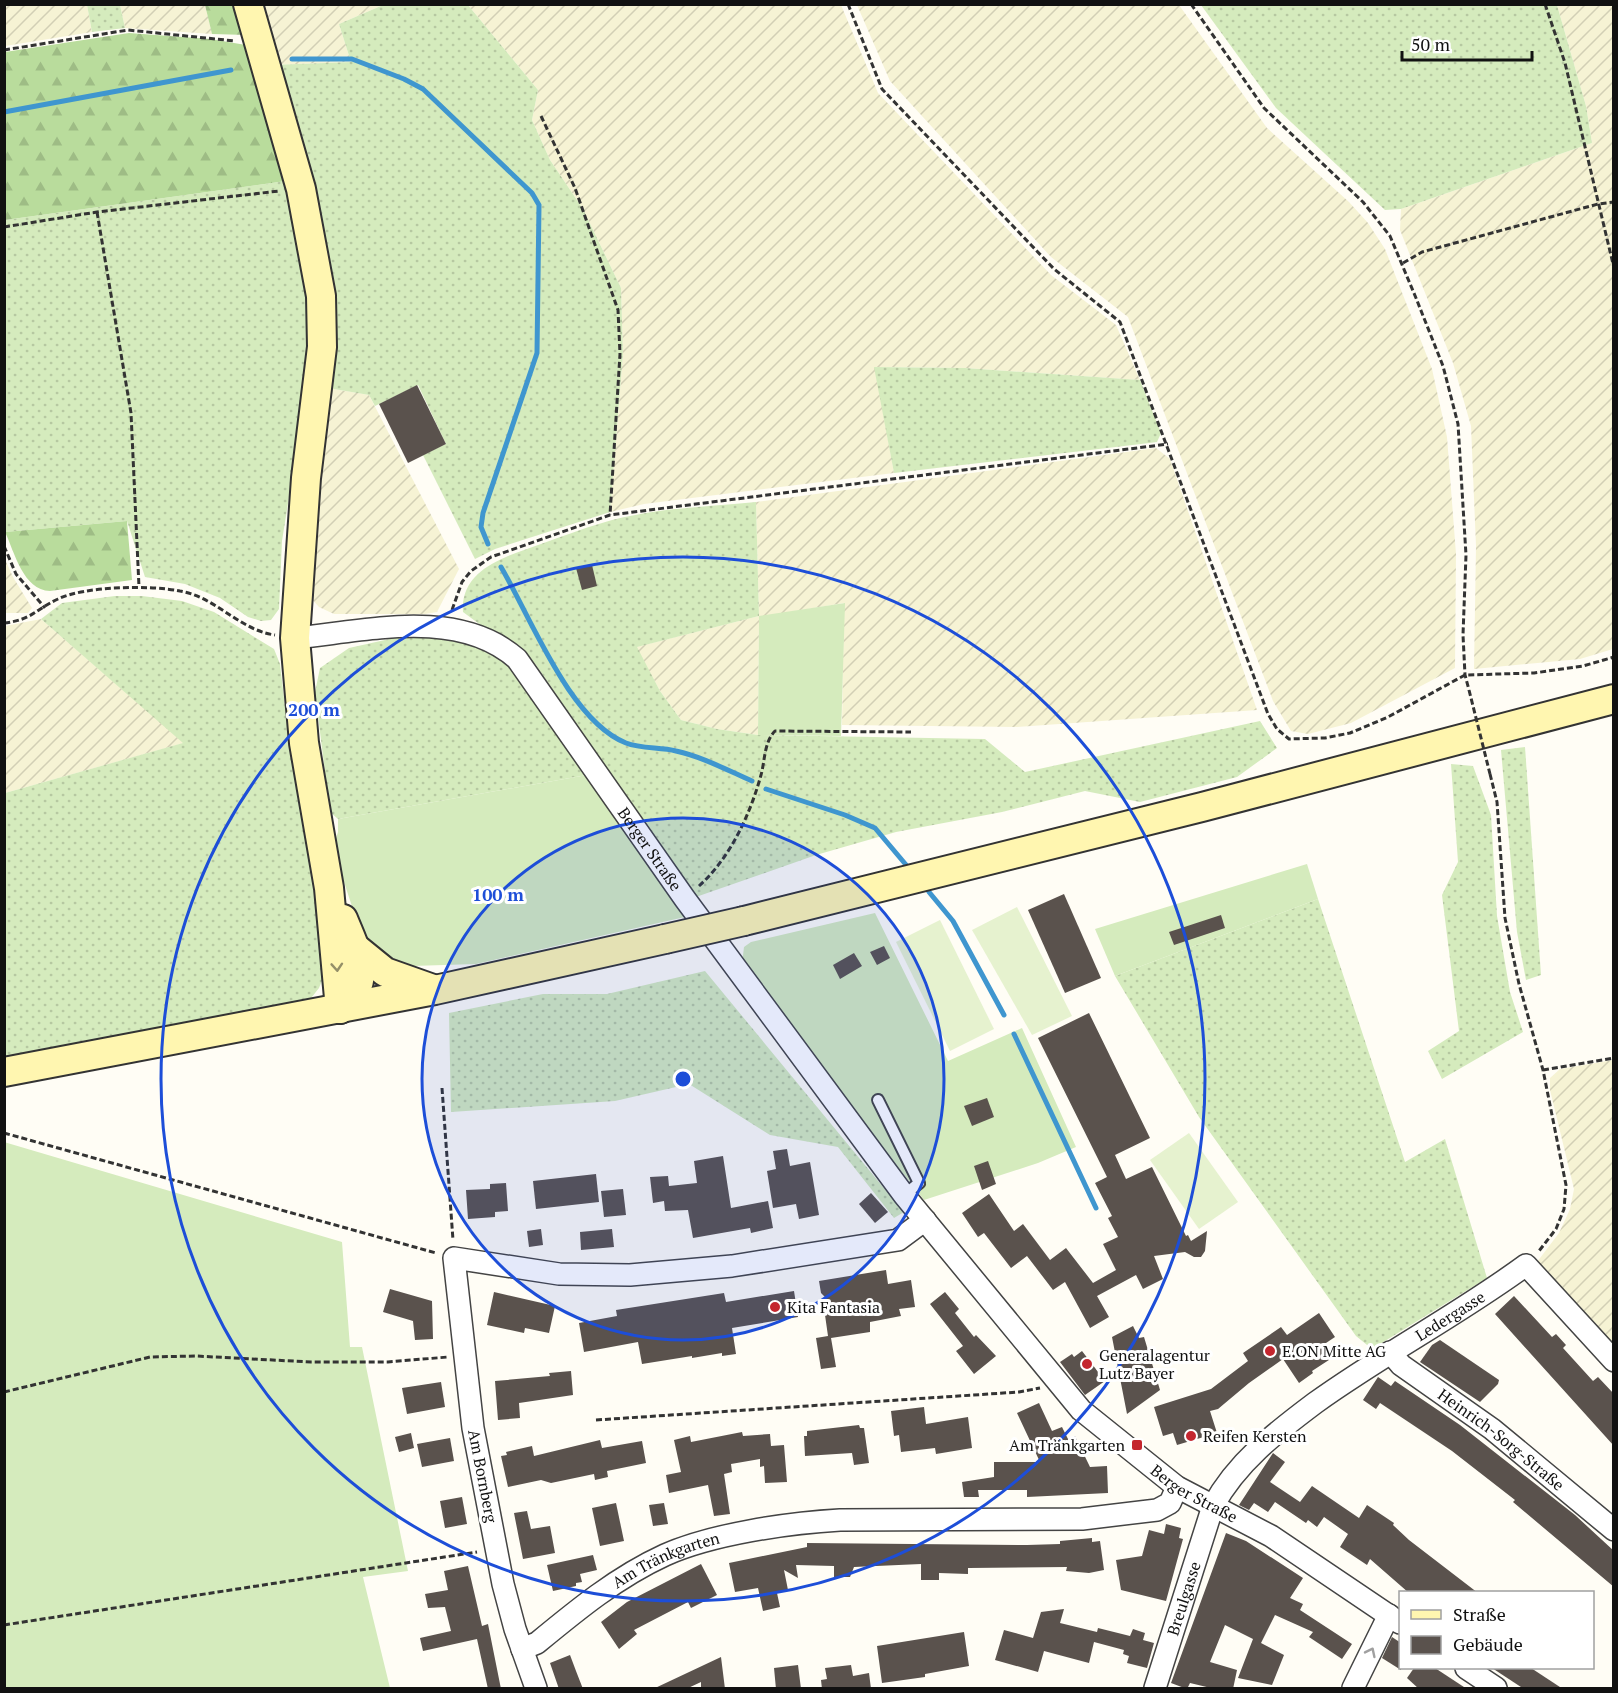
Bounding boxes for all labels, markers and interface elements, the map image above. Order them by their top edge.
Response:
scale bar [1402,24,1532,62]
text: 50 m [1411,32,1451,56]
text: 200 m [288,697,340,721]
street label: Berger Straße [613,803,687,895]
text: 100 m [472,882,524,906]
one-way arrow [330,962,343,971]
centre of rings [673,1069,693,1089]
street label: Ledergasse [1411,1286,1489,1346]
place label: Kita Fantasia [787,1296,880,1318]
marker: Kita Fantasia [768,1300,782,1314]
place label: E.ON Mitte AG [1282,1340,1386,1362]
place label: Generalagentur Lutz Bayer [1099,1344,1211,1384]
marker: E.ON Mitte AG [1263,1344,1277,1358]
marker: Generalagentur Lutz Bayer [1080,1357,1094,1371]
street label: Heinrich-Sorg-Straße [1434,1383,1569,1496]
place label: Reifen Kersten [1203,1425,1307,1447]
street label: Am Bornberg [463,1428,503,1525]
marker: Reifen Kersten [1184,1429,1198,1443]
place label: Am Tränkgarten [1009,1434,1125,1456]
marker: Am Tränkgarten [1130,1438,1144,1452]
street label: Berger Straße [1146,1459,1241,1528]
street label: Am Tränkgarten [608,1527,722,1593]
street label: Breulgasse [1161,1559,1206,1638]
legend [1399,1591,1594,1669]
text: Straße [1453,1602,1506,1626]
text: Gebäude [1453,1632,1523,1656]
one-way arrow [1363,1647,1375,1658]

